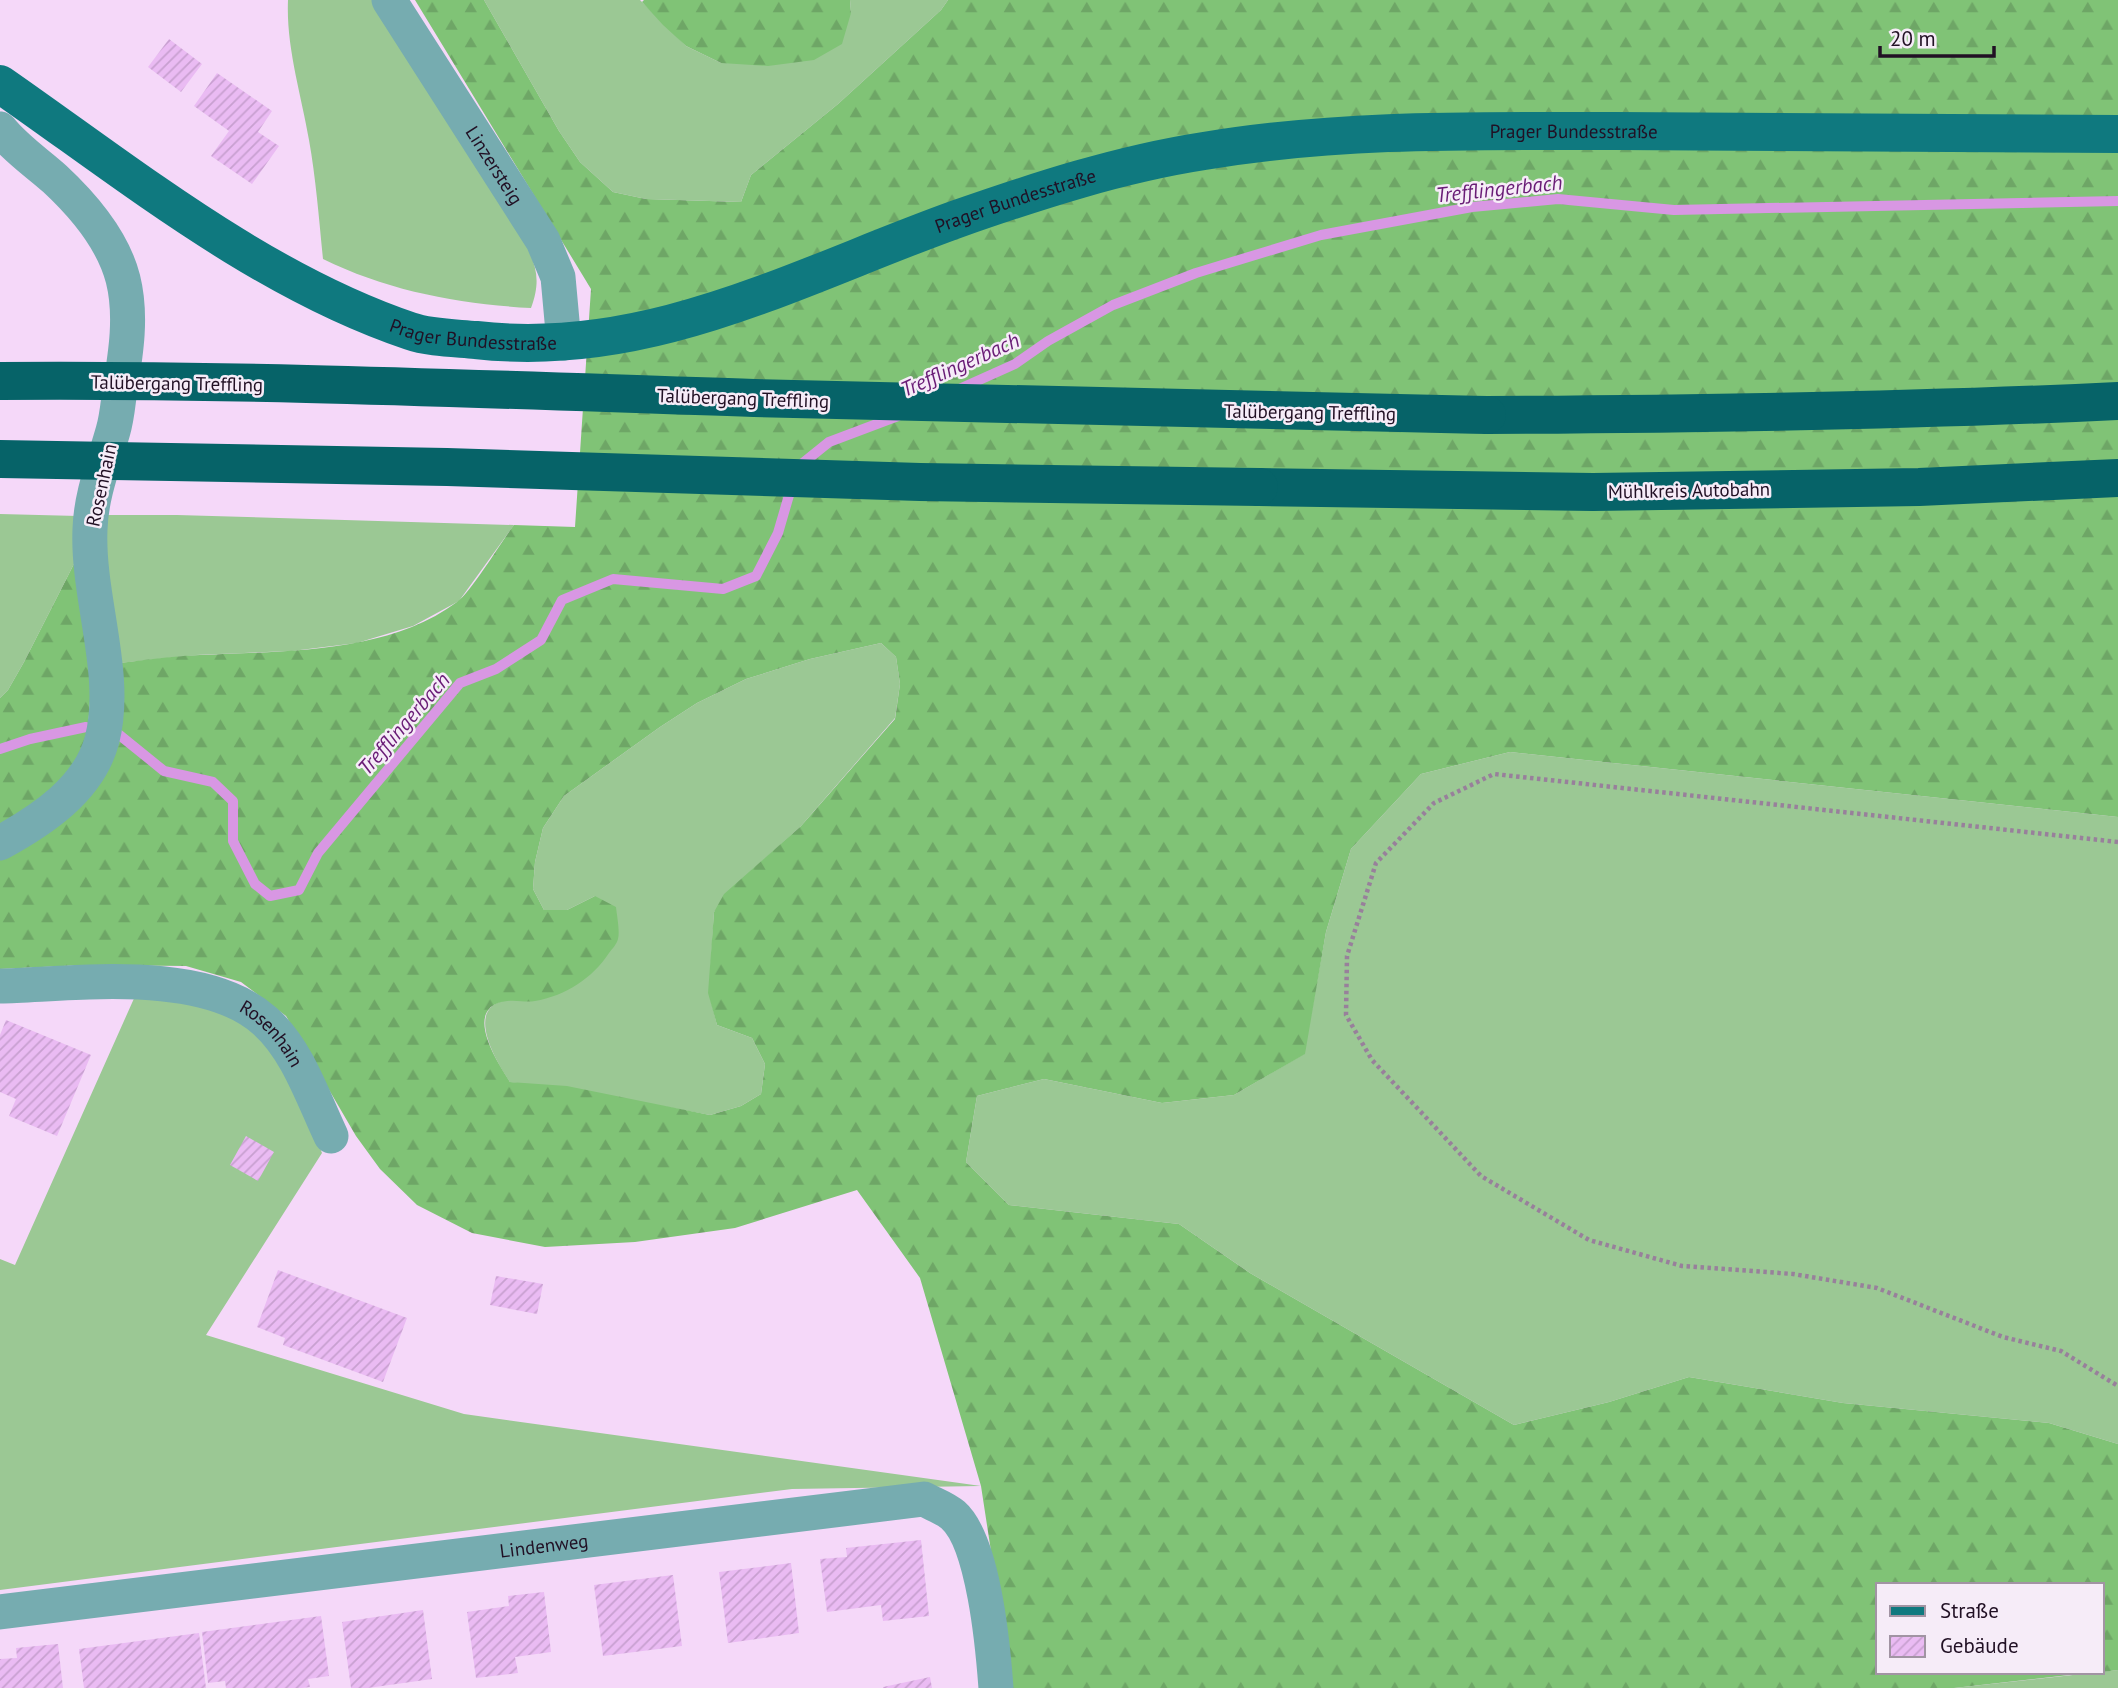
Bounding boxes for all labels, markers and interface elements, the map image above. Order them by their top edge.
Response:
scale bar [1880,14,1994,58]
text: 20 m [1890,25,1936,52]
street label: Prager Bundesstraße [1490,119,1658,143]
street label: Linzersteig [461,121,529,209]
street label: Prager Bundesstraße [931,163,1099,238]
water label: Trefflingerbach [1434,168,1564,209]
street label: Prager Bundesstraße [387,313,557,355]
water label: Trefflingerbach [896,326,1023,403]
street label: Talübergang Treffling [91,369,263,397]
street label: Talübergang Treffling [656,383,830,413]
street label: Talübergang Treffling [1224,398,1396,426]
street label: Rosenhain [81,441,121,529]
street label: Mühlkreis Autobahn [1608,477,1770,503]
water label: Trefflingerbach [352,667,456,781]
street label: Rosenhain [236,994,309,1071]
street label: Lindenweg [498,1528,590,1563]
legend [1876,1583,2104,1674]
text: Straße [1940,1597,1999,1624]
text: Gebäude [1940,1632,2019,1659]

